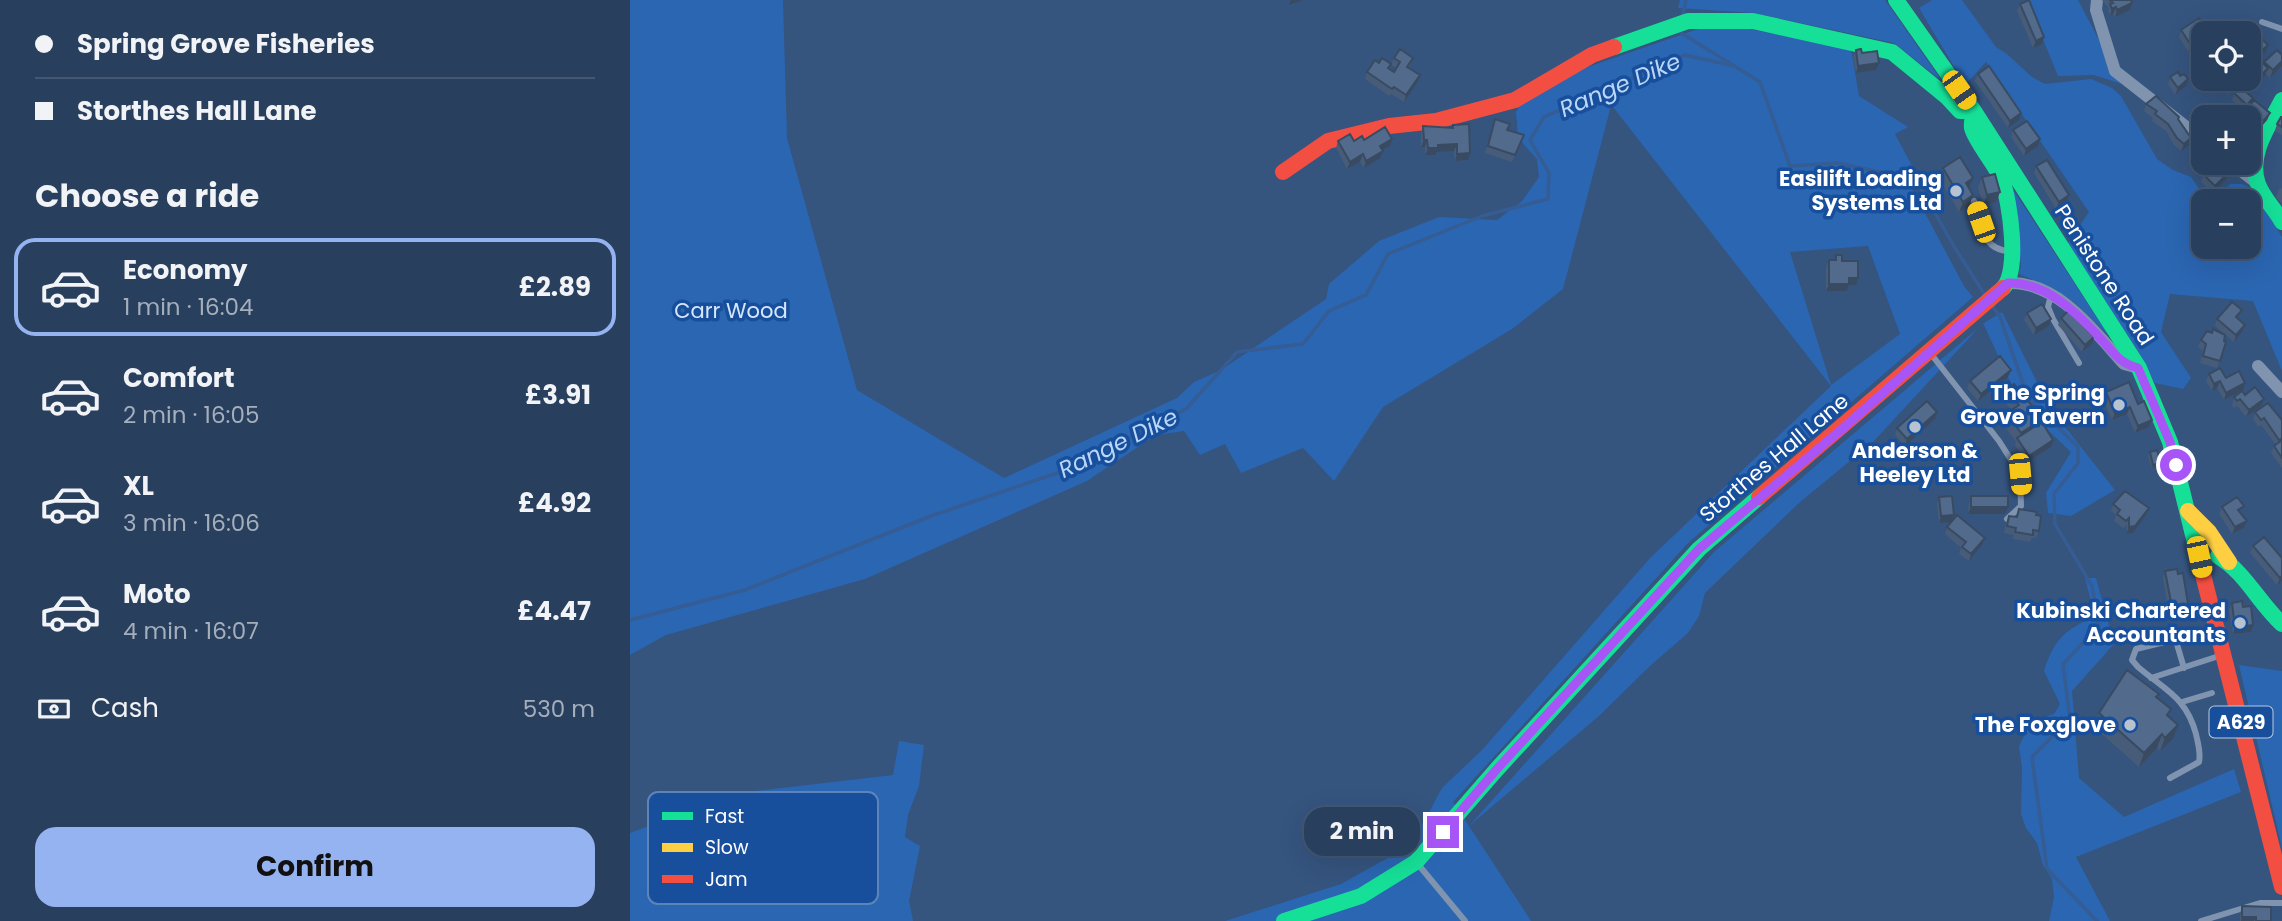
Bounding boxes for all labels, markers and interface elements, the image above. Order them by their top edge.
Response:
map controls [2191,21,2261,259]
button: locate [2191,21,2261,91]
text: Spring Grove Fisheries [77,26,375,62]
water label: Range Dike [1554,45,1686,125]
car [1939,67,1980,113]
text: Storthes Hall Lane [77,93,316,129]
button: + [2191,105,2261,175]
place label: Easilift Loading Systems Ltd [1779,164,1942,217]
text: Choose a ride [35,173,259,218]
marker: Easilift Loading Systems Ltd [1948,183,1964,199]
button: − [2191,189,2261,259]
car [1965,199,1998,245]
street label: Penistone Road [2048,199,2161,351]
text: Economy [123,252,247,288]
icon: car [39,256,102,319]
text: £2.89 [519,269,591,305]
text: 1 min · 16:04 [123,291,254,323]
park label: Carr Wood [674,296,788,325]
text: Comfort [123,360,235,396]
icon: car [39,364,102,427]
text: £3.91 [525,377,591,413]
place label: The Spring Grove Tavern [1960,378,2105,431]
street label: Storthes Hall Lane [1693,387,1854,529]
marker: The Spring Grove Tavern [2111,397,2127,413]
text: 2 min · 16:05 [123,399,259,431]
water label: Range Dike [1053,400,1183,486]
marker: Anderson & Heeley Ltd [1907,419,1923,435]
place label: Anderson & Heeley Ltd [1852,436,1978,489]
route start [2160,449,2192,481]
car [2008,452,2033,496]
text: XL [123,468,154,504]
icon: car [39,472,102,535]
text: £4.92 [518,485,591,521]
text: 3 min · 16:06 [123,507,260,539]
car [2185,534,2214,580]
text: Moto [123,576,191,612]
icon: car [39,580,102,643]
text: £4.47 [517,593,591,629]
place label: Kubinski Chartered Accountants [2016,596,2226,649]
text: 4 min · 16:07 [123,615,259,647]
marker: Kubinski Chartered Accountants [2232,615,2248,631]
icon: cash [35,690,73,728]
text: Cash [91,690,159,726]
text: 530 m [523,693,595,725]
road number: A629 [2210,706,2272,737]
place label: The Foxglove [1975,710,2116,739]
marker: The Foxglove [2122,717,2138,733]
legend [648,792,878,904]
text: Fast [705,803,744,830]
callout: 2 min [1303,808,1418,856]
text: 2 min [1330,815,1394,847]
route end [1427,816,1459,848]
button: Confirm [35,827,595,907]
text: Slow [705,834,749,861]
text: Jam [705,866,747,893]

